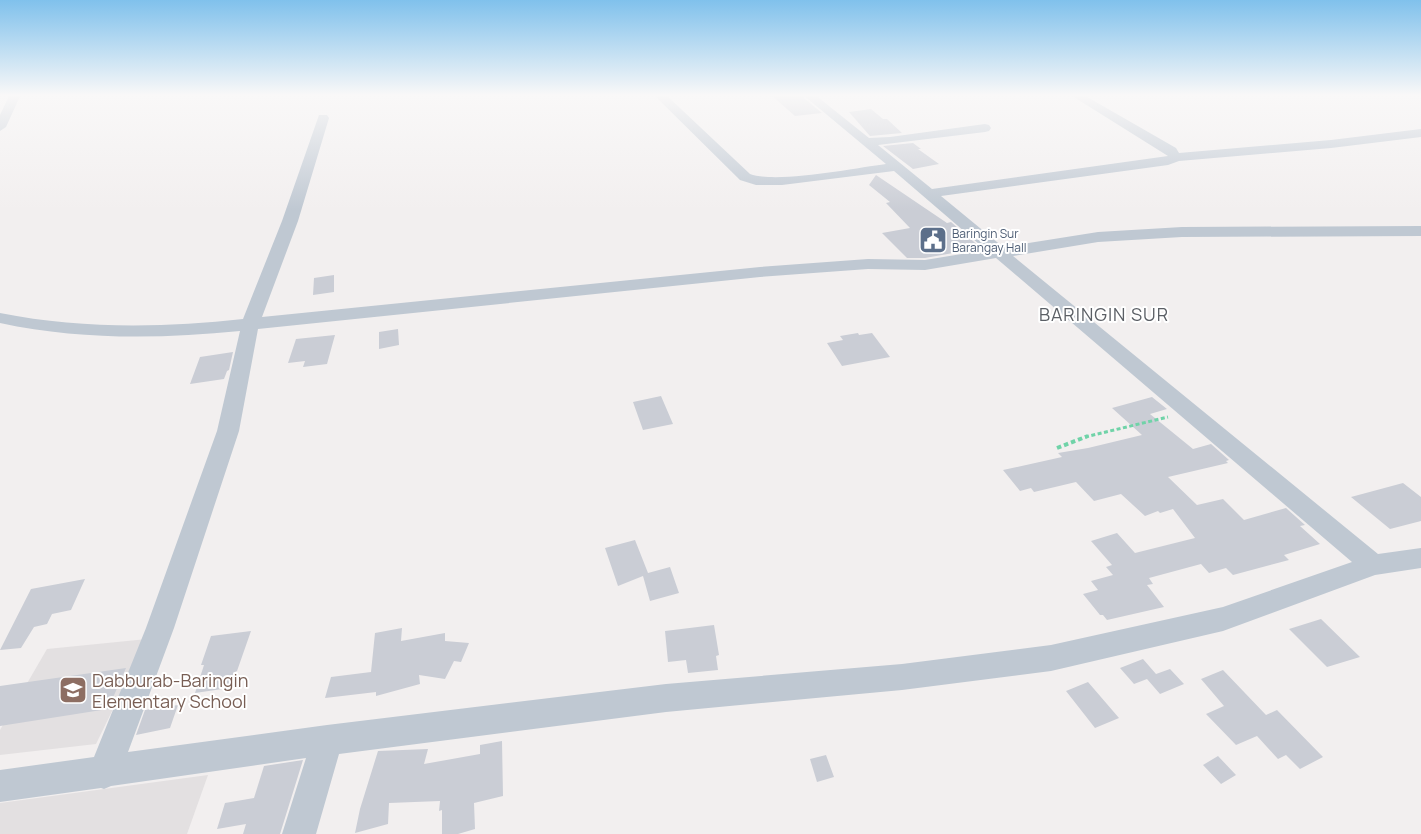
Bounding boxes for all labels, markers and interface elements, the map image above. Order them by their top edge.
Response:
public building icon: Baringin Sur Barangay Hall [918,225,948,255]
place label: Baringin Sur Barangay Hall [952,225,1027,256]
district label: BARINGIN SUR [1039,302,1169,326]
place label: Dabburab-Baringin Elementary School [92,668,248,713]
school or university icon: Dabburab-Baringin Elementary School [58,675,88,705]

